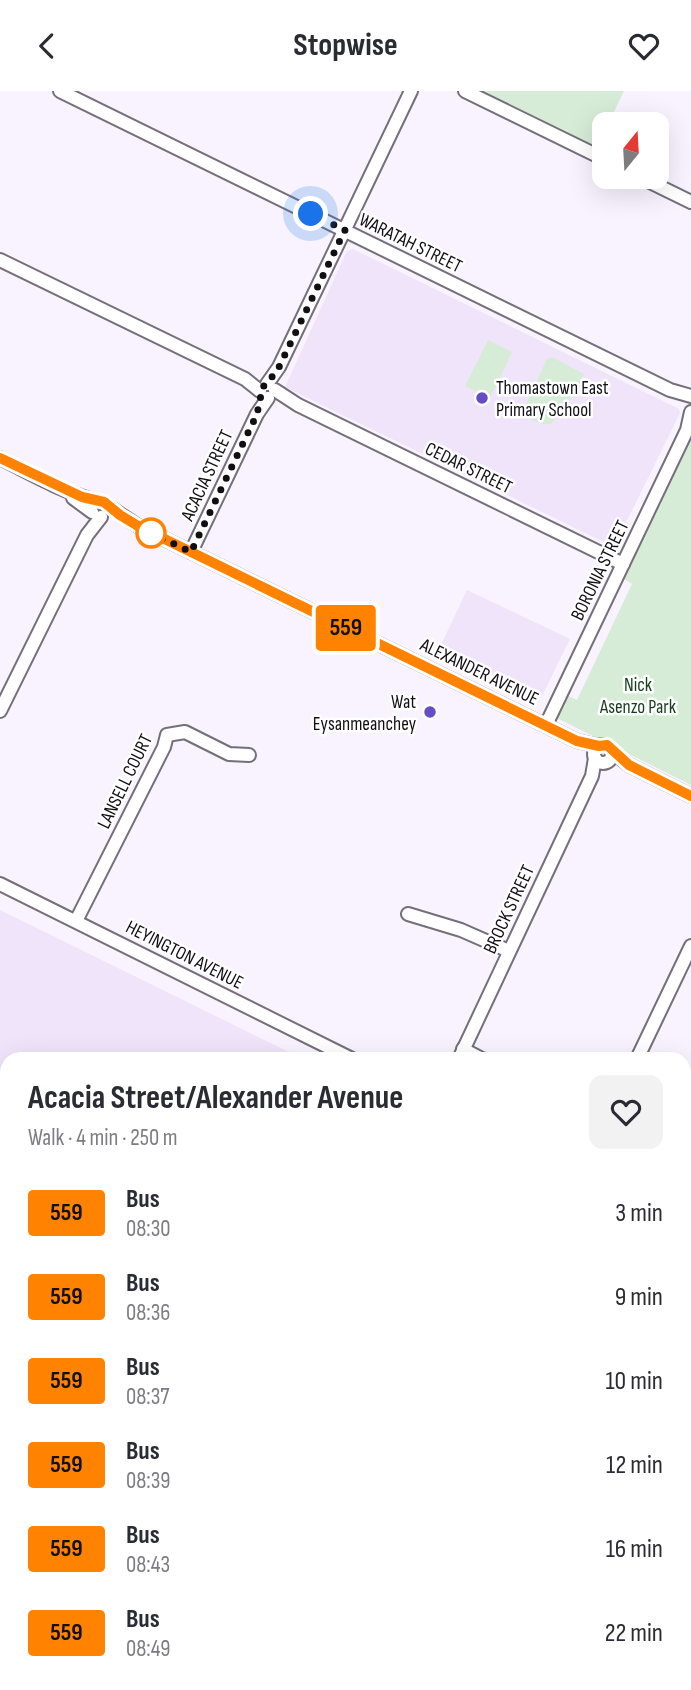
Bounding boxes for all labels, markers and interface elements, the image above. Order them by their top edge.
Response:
text: Stopwise [293,26,398,65]
icon: back [28,27,66,65]
icon: heart [625,27,663,65]
north arrow [592,112,668,189]
map controls [592,112,669,189]
your location [293,196,328,231]
street label: WARATAH STREET [355,209,466,278]
place label: Thomastown East Primary School [496,377,609,422]
marker: Thomastown East Primary School [474,390,490,406]
street label: ACACIA STREET [176,426,238,525]
street label: CEDAR STREET [421,437,516,499]
street label: BORONIA STREET [566,517,635,624]
unlabelled marker [136,518,166,548]
line badge: 559 [306,605,386,651]
text: 559 [330,613,362,642]
street label: ALEXANDER AVENUE [416,633,542,711]
park label: Nick Asenzo Park [599,674,677,719]
place label: Wat Eysanmeanchey [313,691,417,736]
marker: Wat Eysanmeanchey [422,704,438,720]
street label: LANSELL COURT [93,730,158,833]
street label: BROCK STREET [479,861,540,958]
street label: HEYINGTON AVENUE [122,916,247,995]
button: heart [589,1075,663,1149]
text: Acacia Street/Alexander Avenue [28,1078,403,1118]
text: Walk · 4 min · 250 m [28,1124,178,1152]
text: Bus [126,1184,160,1215]
text: 559 [50,1198,83,1227]
text: 3 min [615,1198,663,1229]
text: 08:30 [126,1215,171,1243]
text: Bus [126,1268,160,1299]
text: 559 [50,1282,83,1311]
text: 9 min [615,1282,663,1313]
text: 08:36 [126,1299,170,1327]
text: Bus [126,1352,160,1383]
text: 559 [50,1366,83,1395]
text: 10 min [606,1366,663,1397]
text: 08:37 [126,1383,170,1411]
text: Bus [126,1436,160,1467]
text: 559 [50,1450,83,1479]
text: 12 min [606,1450,663,1481]
text: 08:39 [126,1467,171,1495]
text: Bus [126,1520,160,1551]
text: 559 [50,1534,83,1563]
text: 16 min [606,1534,663,1565]
text: 08:43 [126,1551,170,1579]
text: Bus [126,1604,160,1635]
text: 559 [50,1618,83,1647]
text: 22 min [605,1618,663,1649]
text: 08:49 [126,1635,171,1663]

